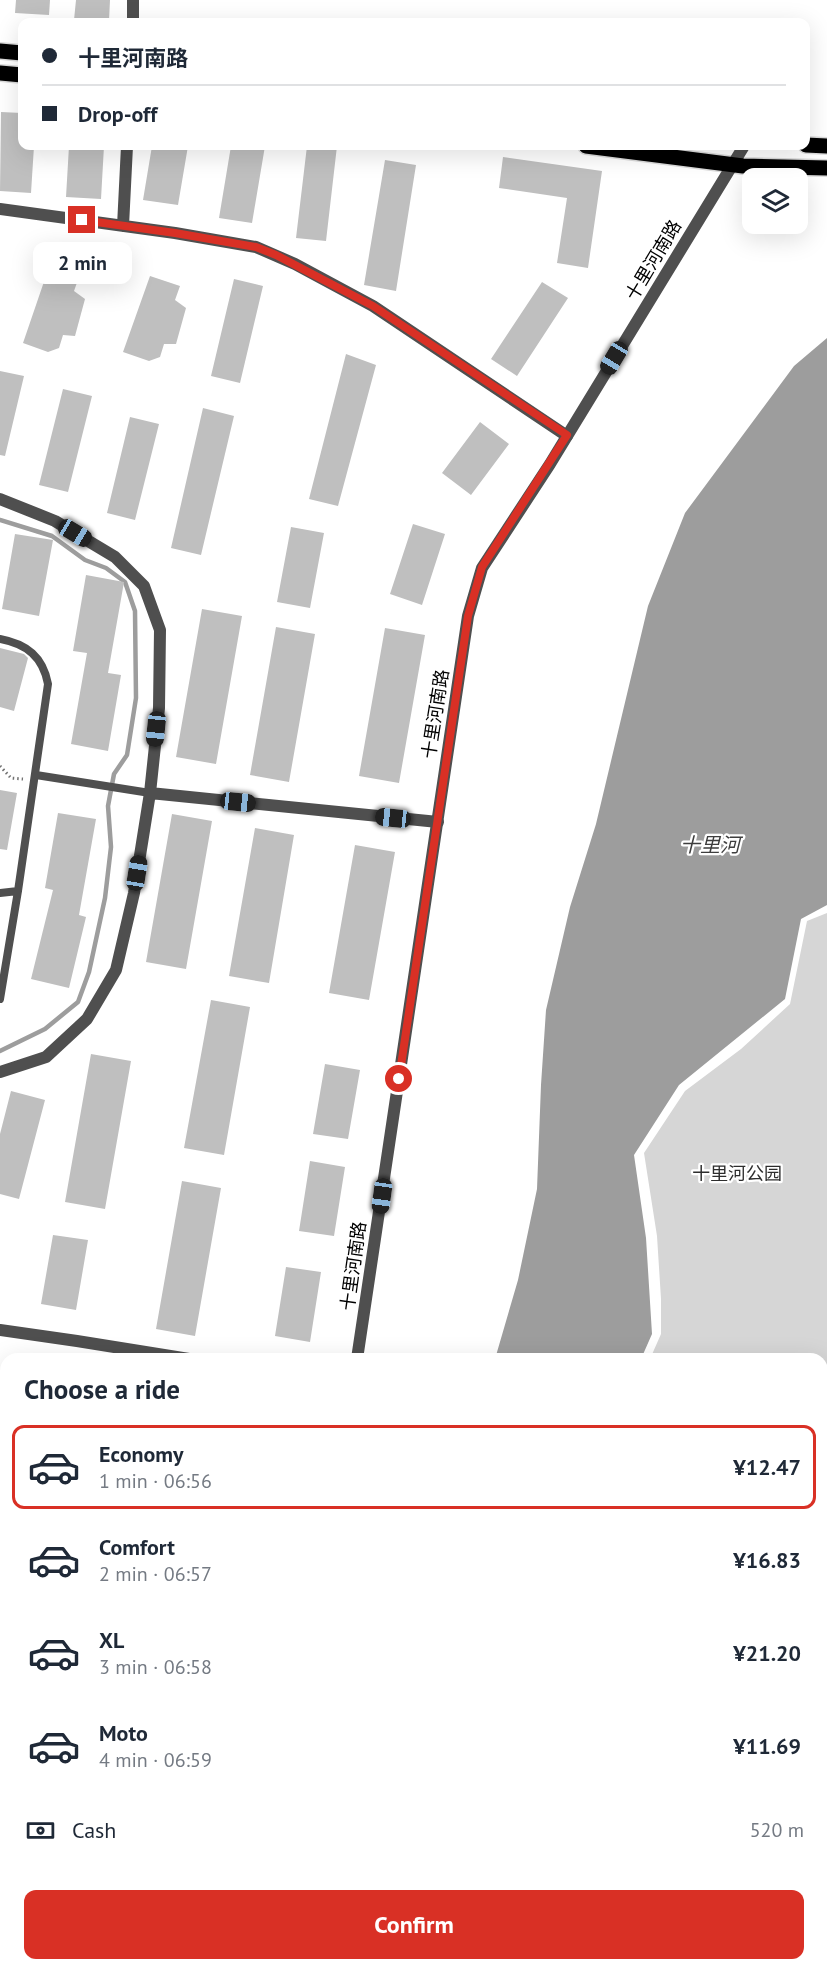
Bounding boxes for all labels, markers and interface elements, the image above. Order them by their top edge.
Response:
text: 十里河南路 [78,44,188,72]
text: Drop-off [78,100,157,128]
map controls [742,168,808,234]
button: layers [742,168,808,234]
route end [68,206,95,233]
street label: 十里河南路 [620,216,686,304]
callout: 2 min [32,241,132,283]
text: 2 min [58,250,107,276]
car [597,338,631,378]
car [55,516,95,550]
street label: 十里河南路 [417,668,453,760]
car [145,710,167,748]
car [219,791,257,813]
car [374,807,412,829]
water label: 十里河 [680,832,744,858]
car [125,854,149,892]
route start [385,1065,412,1092]
park label: 十里河公园 [692,1162,782,1185]
car [371,1177,393,1215]
street label: 十里河南路 [335,1220,371,1312]
text: Choose a ride [24,1372,180,1406]
icon: car [27,1440,81,1494]
text: Economy [99,1440,183,1468]
text: ¥12.47 [733,1453,801,1481]
text: 1 min · 06:56 [99,1468,212,1494]
icon: car [27,1533,81,1587]
text: Comfort [99,1533,175,1561]
text: ¥16.83 [733,1546,801,1574]
text: 2 min · 06:57 [99,1561,212,1587]
icon: car [27,1626,81,1680]
text: XL [99,1626,124,1654]
text: ¥21.20 [733,1639,801,1667]
text: 3 min · 06:58 [99,1654,212,1680]
icon: car [27,1719,81,1773]
text: Moto [99,1719,148,1747]
text: ¥11.69 [733,1732,801,1760]
text: 4 min · 06:59 [99,1747,212,1773]
icon: cash [24,1814,57,1847]
text: Cash [72,1816,116,1844]
text: 520 m [750,1817,804,1843]
button: Confirm [24,1890,804,1959]

